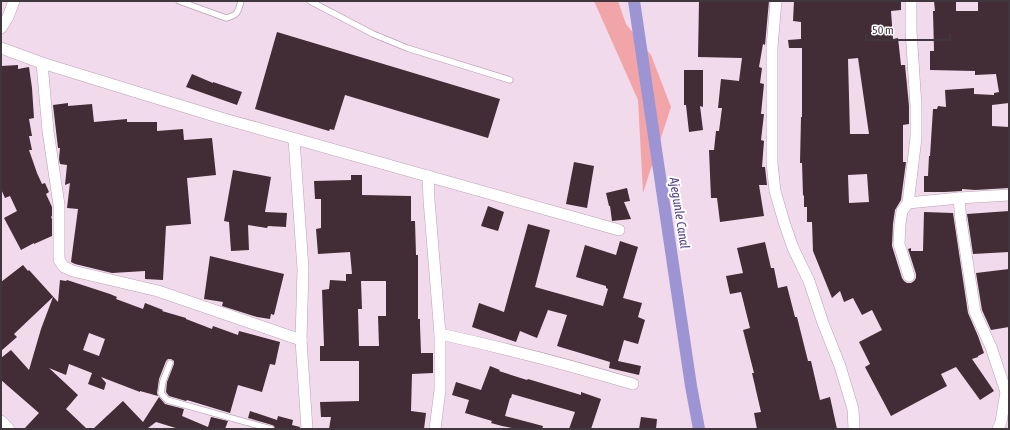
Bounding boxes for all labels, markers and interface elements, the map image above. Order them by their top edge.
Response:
scale bar [866,16,950,42]
text: 50 m [872,23,894,37]
water label: Ajegunle Canal [666,175,693,250]

